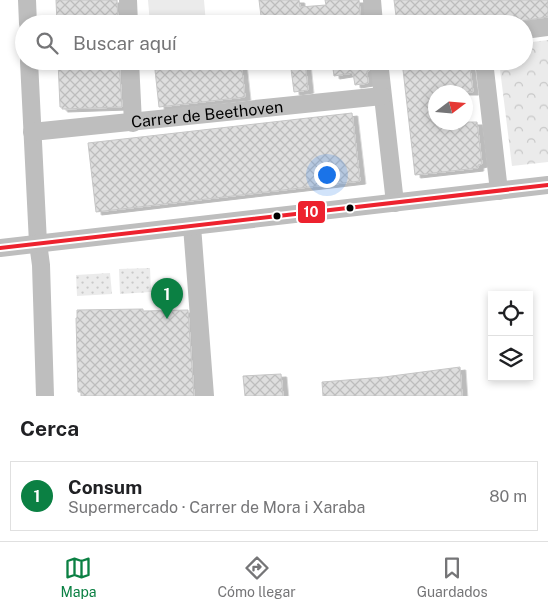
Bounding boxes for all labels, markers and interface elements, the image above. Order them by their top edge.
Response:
search box [15,15,533,70]
icon: search [33,29,61,57]
text: Buscar aquí [73,32,177,54]
north arrow [428,85,473,130]
street label: Carrer de Beethoven [130,97,284,131]
your location [314,162,340,188]
line badge: 10 [297,200,326,224]
unlabelled marker [345,203,355,213]
text: 10 [303,204,319,220]
unlabelled marker [272,211,282,221]
pin: 1 [151,278,183,319]
map controls [488,291,533,381]
button: locate [488,291,533,336]
button: layers [488,336,533,381]
text: Cerca [20,416,79,441]
text: Consum [68,476,142,498]
text: 1 [34,487,40,506]
text: 80 m [489,487,527,506]
text: Supermercado · Carrer de Mora i Xaraba [68,498,365,517]
tab: Mapa [60,554,97,600]
tab: Cómo llegar [217,554,296,600]
tab: Guardados [417,554,488,600]

